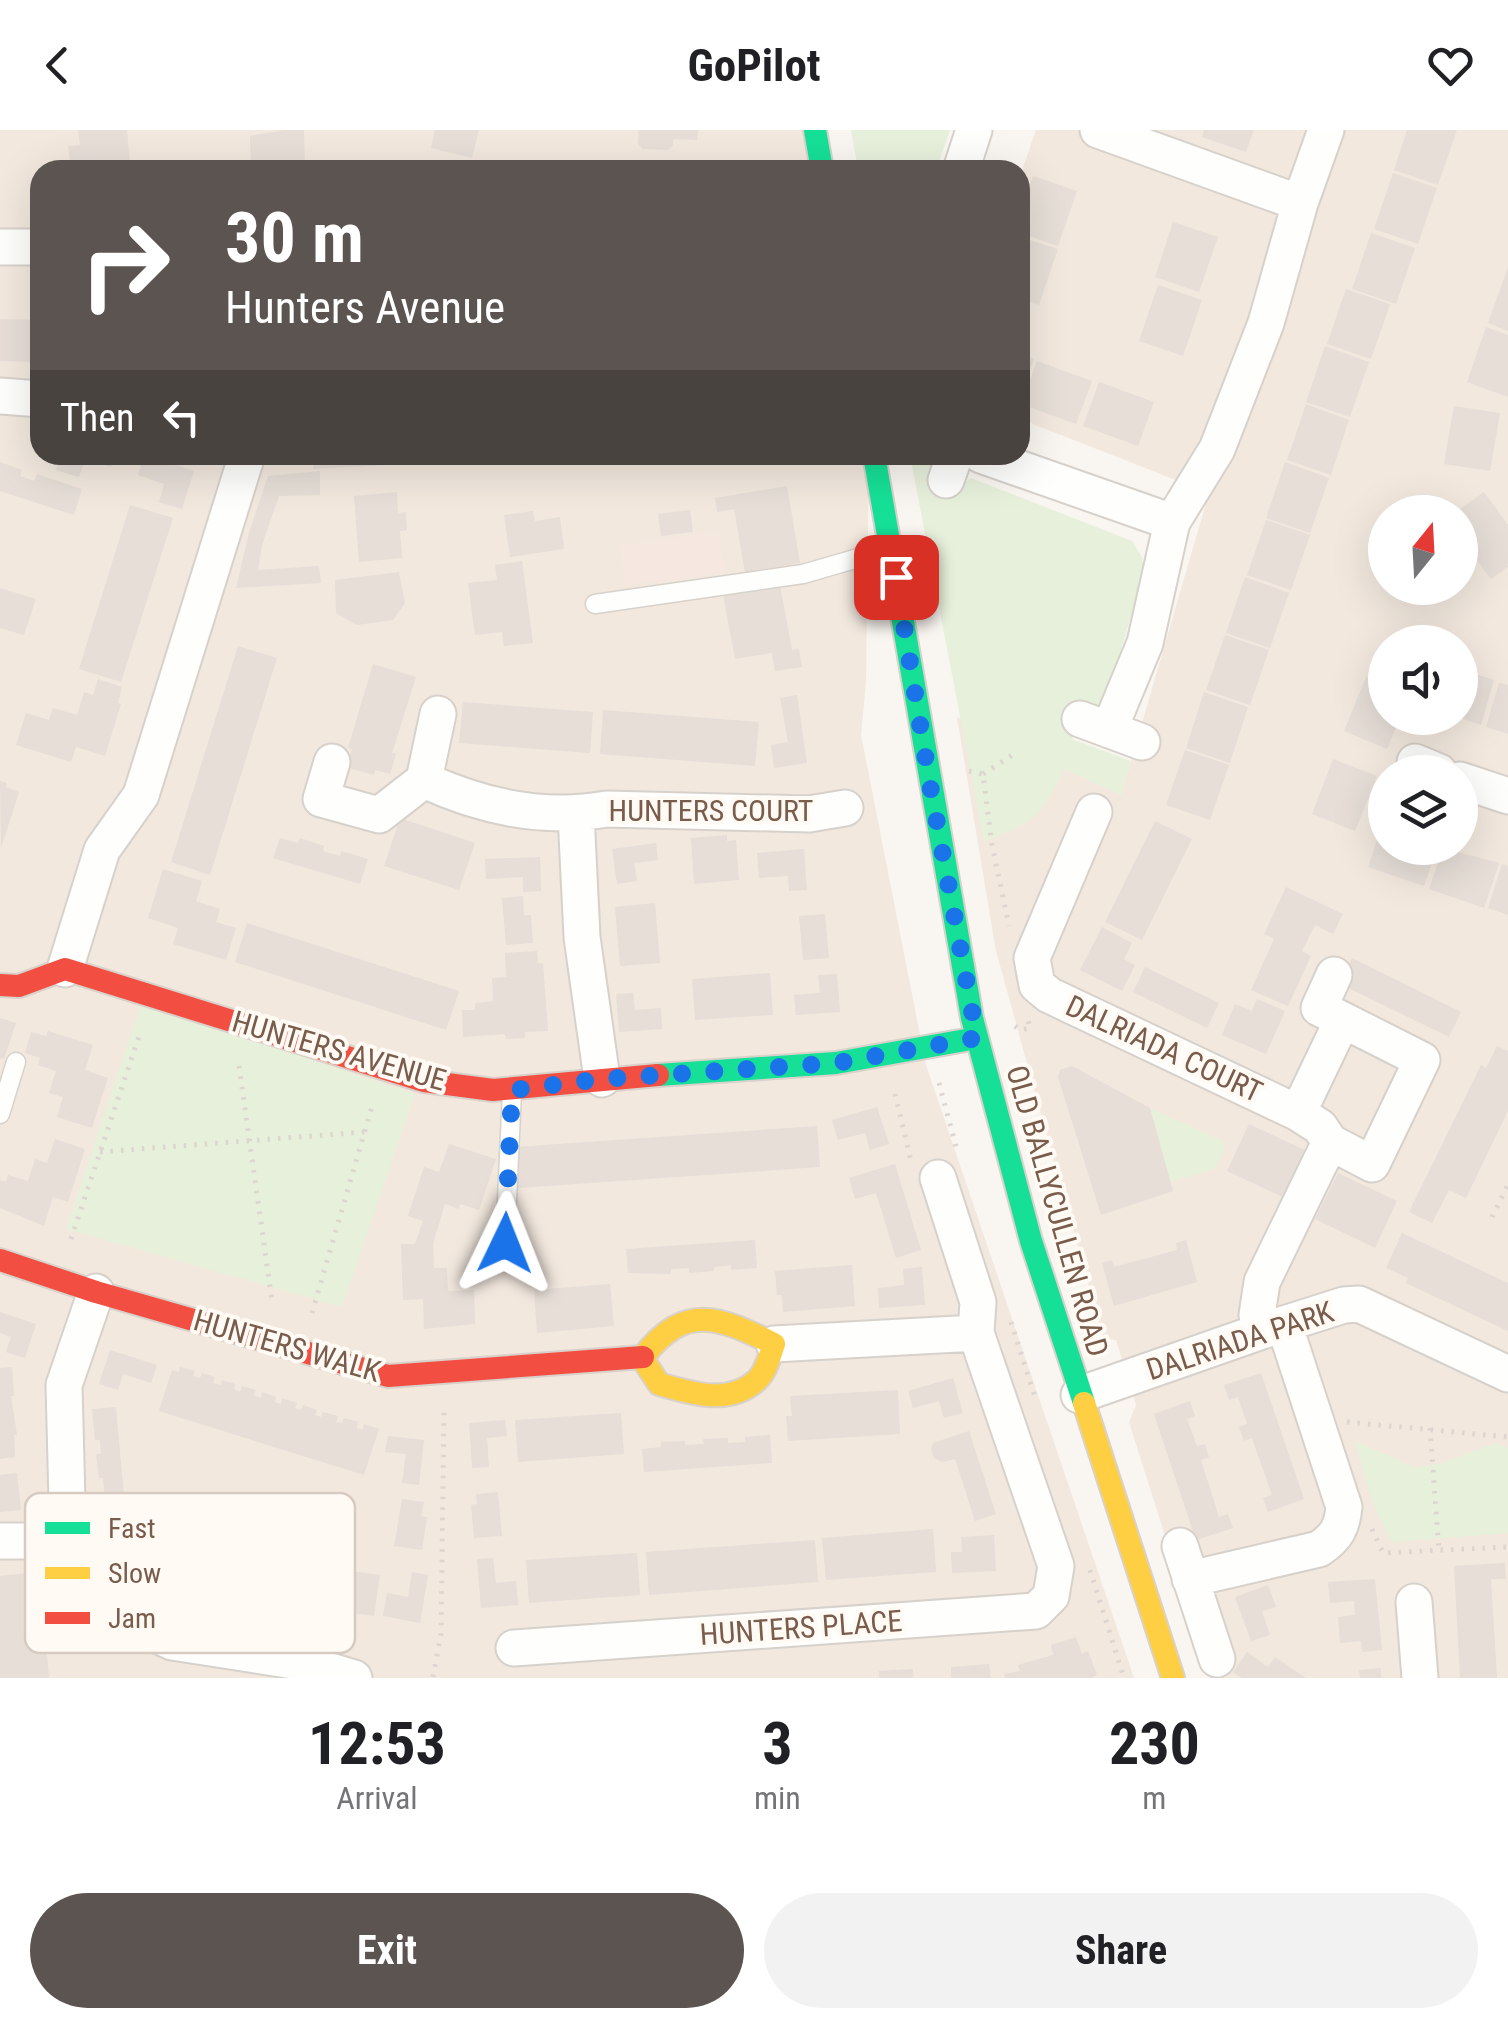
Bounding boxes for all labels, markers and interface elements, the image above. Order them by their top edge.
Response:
icon: back [30,38,85,93]
icon: heart [1423,38,1478,93]
text: GoPilot [687,39,821,92]
text: 30 m [225,197,364,279]
icon: right [60,200,190,330]
text: Hunters Avenue [225,281,505,334]
icon: left [154,390,209,445]
text: Then [60,396,134,440]
north arrow [1368,495,1478,605]
map controls [1368,495,1478,865]
pin [854,535,939,620]
icon: arrive [869,550,924,605]
button: sound [1368,625,1478,735]
button: layers [1368,755,1478,865]
street label: HUNTERS COURT [609,793,813,828]
street label: DALRIADA COURT [1060,988,1268,1109]
street label: HUNTERS AVENUE [228,1003,450,1098]
street label: OLD BALLYCULLEN ROAD [999,1061,1116,1360]
position arrow [453,1191,557,1295]
street label: DALRIADA PARK [1142,1294,1338,1387]
street label: HUNTERS WALK [190,1302,385,1389]
legend [25,1493,355,1653]
text: Fast [108,1512,155,1545]
text: Slow [108,1557,161,1590]
text: Jam [108,1602,156,1635]
street label: HUNTERS PLACE [699,1603,903,1652]
text: 12:53 [308,1708,446,1779]
text: 3 [762,1708,793,1779]
text: 230 [1109,1708,1200,1779]
text: Arrival [336,1779,418,1817]
text: min [754,1779,801,1817]
text: m [1142,1779,1166,1817]
button: Exit [30,1893,744,2008]
button: Share [764,1893,1478,2008]

